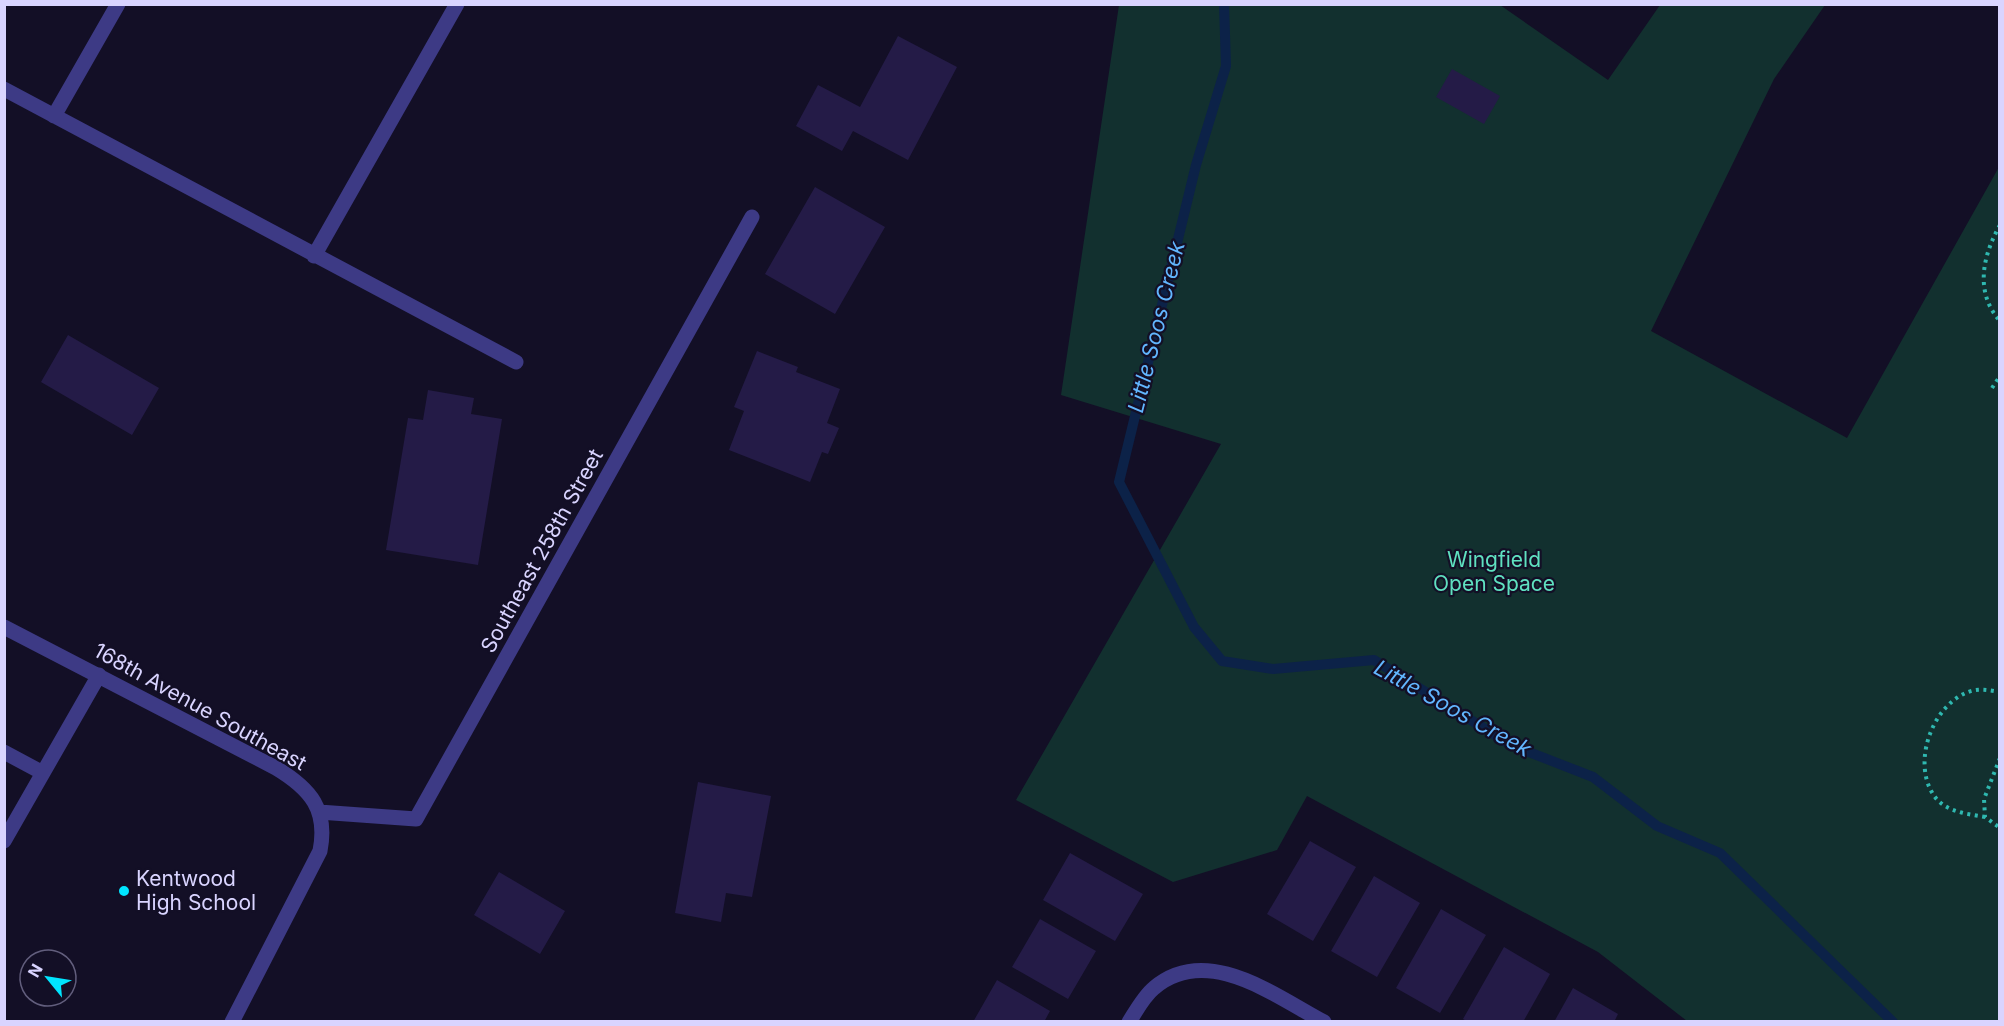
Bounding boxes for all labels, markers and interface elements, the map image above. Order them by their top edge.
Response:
water label: Little Soos Creek [1122,238,1190,415]
street label: Southeast 258th Street [475,444,608,657]
park label: Wingfield Open Space [1433,547,1555,596]
street label: 168th Avenue Southeast [89,638,311,776]
water label: Little Soos Creek [1370,654,1537,762]
place label: Kentwood High School [136,866,256,915]
marker: Kentwood High School [117,884,131,898]
north arrow [18,948,78,1008]
text: N [23,960,47,981]

